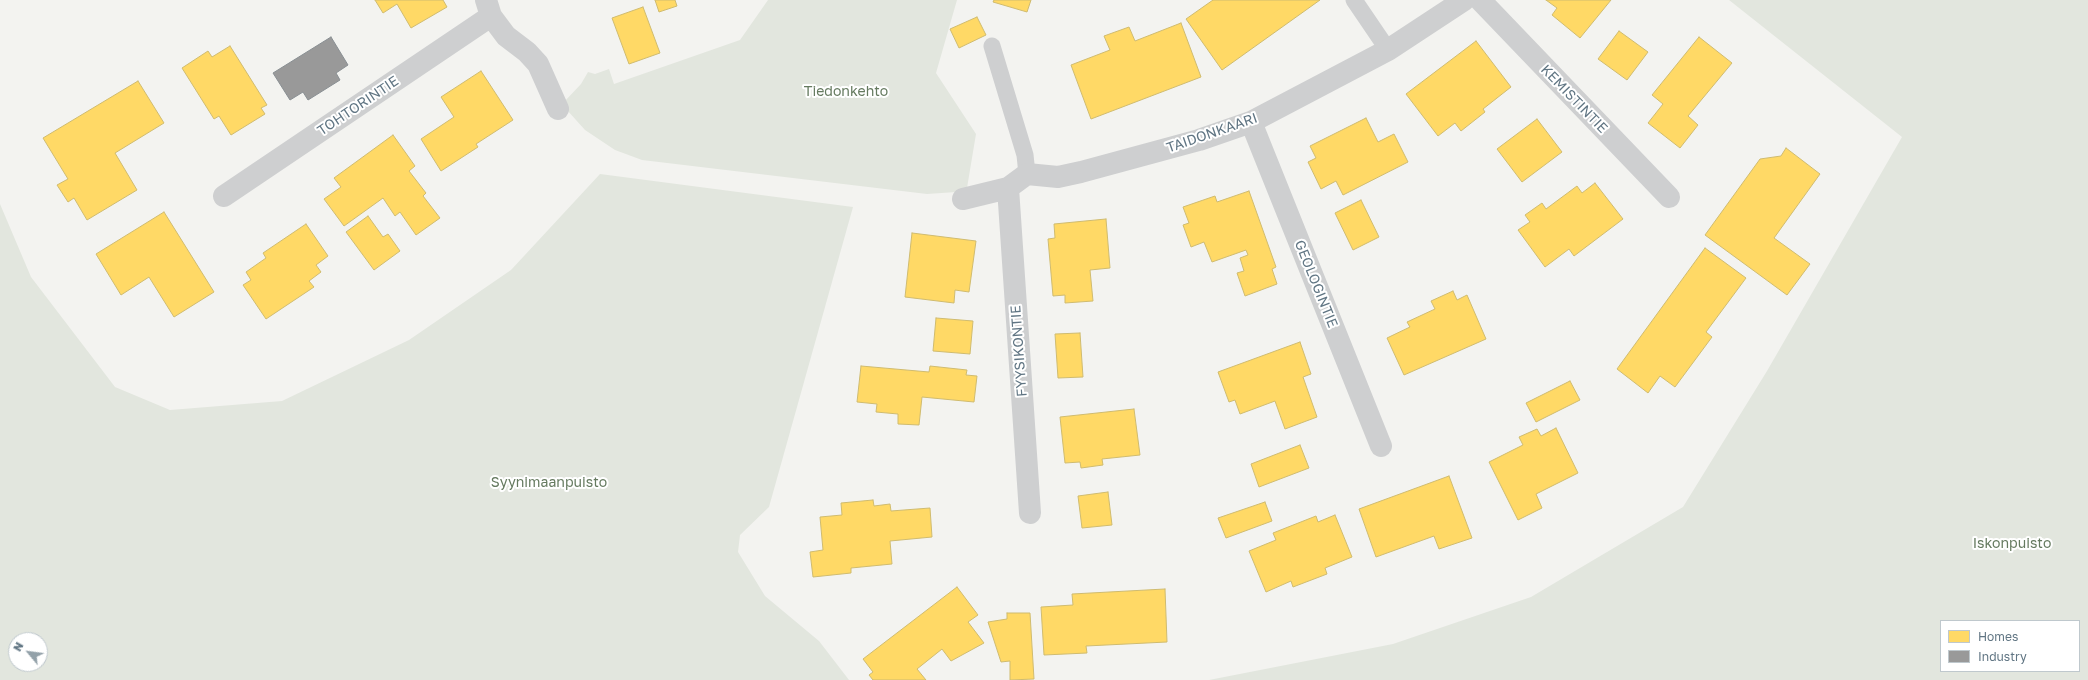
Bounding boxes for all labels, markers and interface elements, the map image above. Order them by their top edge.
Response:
street label: KEMISTINTIE [1537,61,1611,137]
street label: TOHTORINTIE [314,73,402,139]
park label: Tiedonkehto [804,84,888,100]
street label: TAIDONKAARI [1164,110,1260,156]
street label: GEOLOGINTIE [1291,238,1341,330]
street label: FYYSIKONTIE [1007,305,1031,397]
park label: Syynimaanpuisto [491,475,607,491]
park label: Iskonpuisto [1973,536,2051,552]
legend [1940,620,2080,672]
text: Homes [1978,629,2018,644]
north arrow [8,632,48,672]
text: N [10,640,26,653]
text: Industry [1978,649,2027,664]

